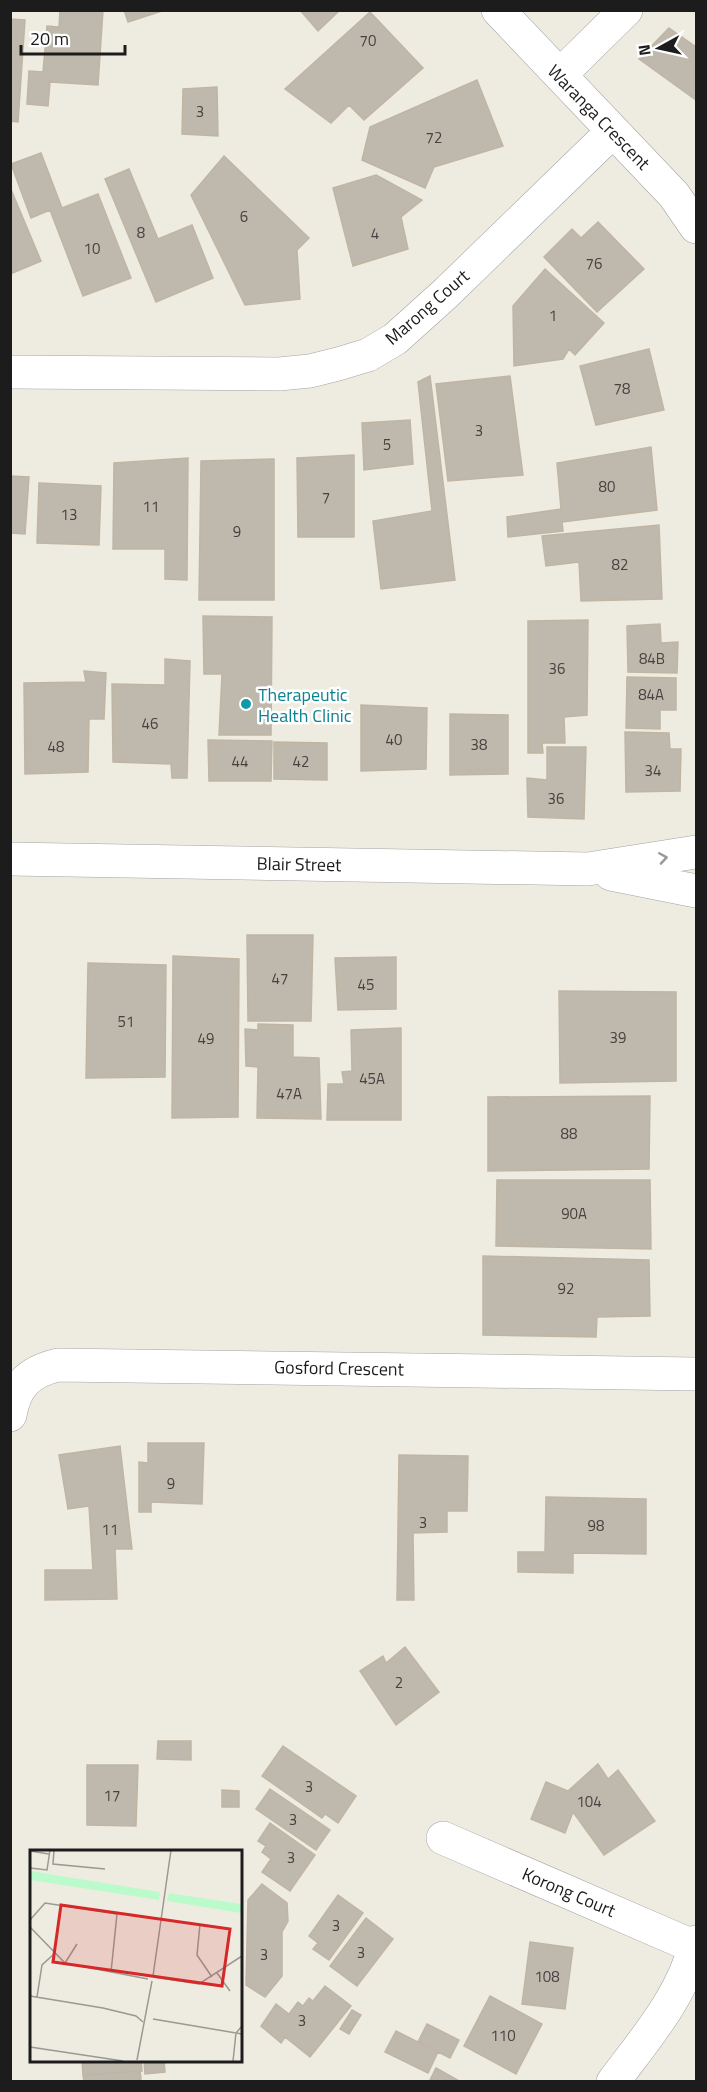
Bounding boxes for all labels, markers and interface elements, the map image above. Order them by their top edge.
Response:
scale bar [21,18,124,56]
north arrow [629,18,689,78]
text: 20 m [30,25,69,52]
house number: 70 [360,29,376,52]
text: N [631,43,657,57]
street label: Waranga Crescent [541,58,657,176]
house number: 3 [196,100,204,123]
house number: 72 [426,126,442,149]
house number: 6 [240,205,248,228]
house number: 8 [137,221,145,244]
house number: 4 [371,222,379,245]
house number: 10 [84,237,100,260]
house number: 76 [586,252,602,275]
street label: Marong Court [379,262,476,351]
house number: 1 [549,304,557,327]
house number: 78 [614,377,630,400]
house number: 3 [475,419,483,442]
house number: 5 [383,433,391,456]
house number: 80 [599,475,615,498]
house number: 7 [322,486,330,509]
house number: 11 [143,495,159,518]
house number: 13 [61,503,77,526]
house number: 9 [233,520,241,543]
house number: 82 [612,553,628,576]
house number: 84B [639,647,665,670]
house number: 36 [549,657,565,680]
place label: Therapeutic Health Clinic [258,681,352,729]
house number: 84A [638,683,664,706]
marker: Therapeutic Health Clinic [239,697,253,711]
house number: 46 [142,712,158,735]
house number: 40 [386,728,402,751]
house number: 38 [471,733,487,756]
house number: 48 [48,735,64,758]
house number: 44 [232,750,248,773]
house number: 42 [293,750,309,773]
house number: 34 [645,759,661,782]
house number: 36 [548,787,564,810]
street label: Blair Street [256,850,342,878]
one-way arrow [658,852,668,864]
house number: 47 [272,967,288,990]
house number: 45 [358,973,374,996]
house number: 51 [118,1010,134,1033]
house number: 39 [610,1026,626,1049]
house number: 49 [198,1027,214,1050]
house number: 45A [359,1067,385,1090]
house number: 47A [276,1082,302,1105]
house number: 88 [561,1122,577,1145]
house number: 90A [561,1202,587,1225]
house number: 92 [558,1277,574,1300]
street label: Gosford Crescent [274,1353,405,1383]
house number: 9 [167,1472,175,1495]
house number: 3 [419,1511,427,1534]
house number: 98 [588,1514,604,1537]
house number: 11 [102,1518,118,1541]
house number: 2 [395,1671,403,1694]
house number: 3 [305,1775,313,1798]
house number: 17 [104,1784,120,1807]
house number: 104 [576,1790,602,1813]
house number: 3 [289,1808,297,1831]
house number: 3 [287,1846,295,1869]
inset map [30,1850,242,2062]
street label: Korong Court [518,1860,621,1924]
house number: 3 [332,1914,340,1937]
house number: 3 [357,1941,365,1964]
house number: 3 [260,1943,268,1966]
house number: 108 [534,1965,560,1988]
house number: 3 [298,2009,306,2032]
house number: 110 [490,2024,516,2047]

